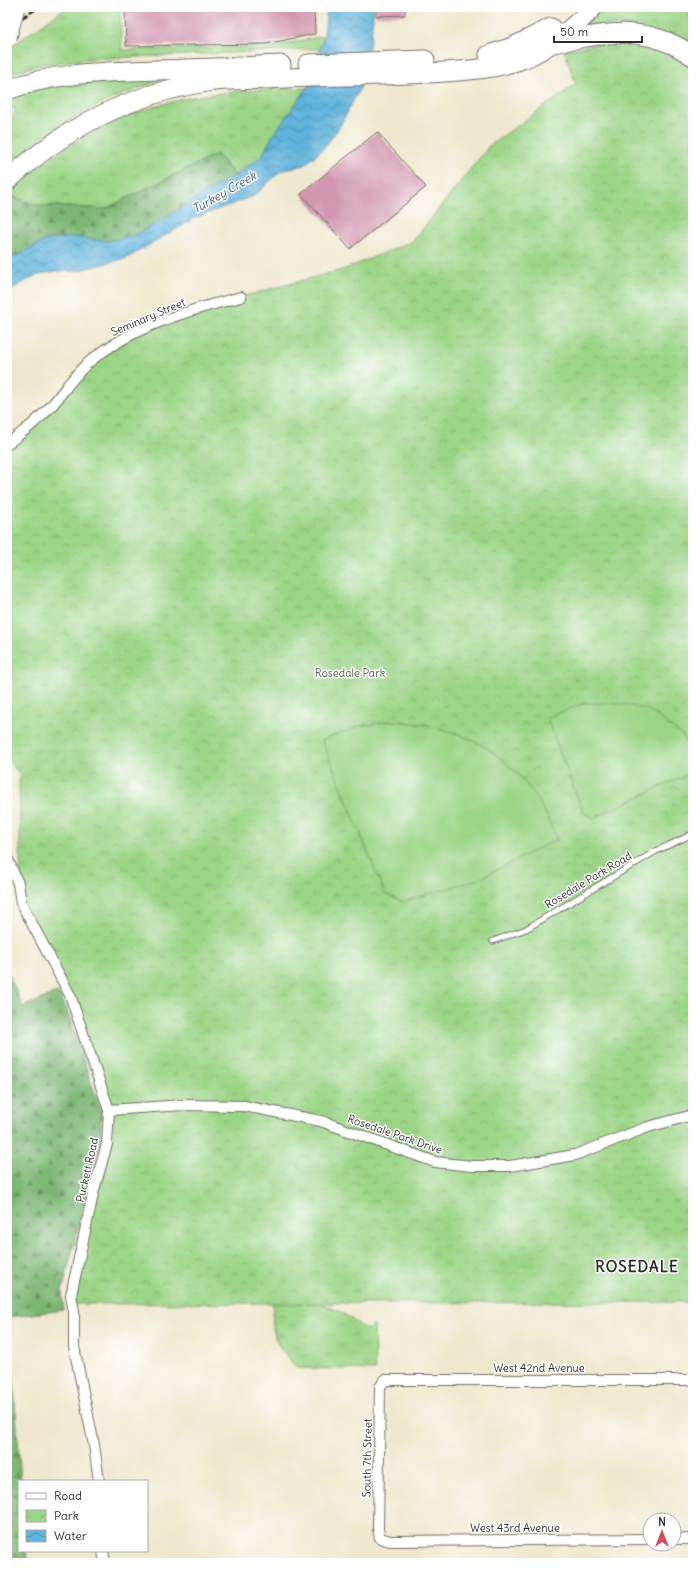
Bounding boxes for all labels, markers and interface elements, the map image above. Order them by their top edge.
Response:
scale bar [554,18,642,44]
text: 50 m [560,24,589,39]
water label: Turkey Creek [190,167,259,216]
street label: Seminary Street [109,295,188,339]
park label: Rosedale Park [315,666,386,680]
street label: Rosedale Park Road [542,848,634,911]
street label: Rosedale Park Drive [346,1111,444,1157]
street label: Puckett Road [73,1136,101,1204]
district label: ROSEDALE [595,1257,679,1276]
street label: West 42nd Avenue [493,1361,585,1375]
street label: South 7th Street [359,1418,375,1498]
legend [18,1480,148,1552]
text: Road [54,1488,82,1503]
text: Park [54,1508,79,1523]
north arrow [642,1512,682,1552]
text: N [658,1515,666,1529]
street label: West 43rd Avenue [470,1521,560,1535]
text: Water [54,1528,87,1543]

